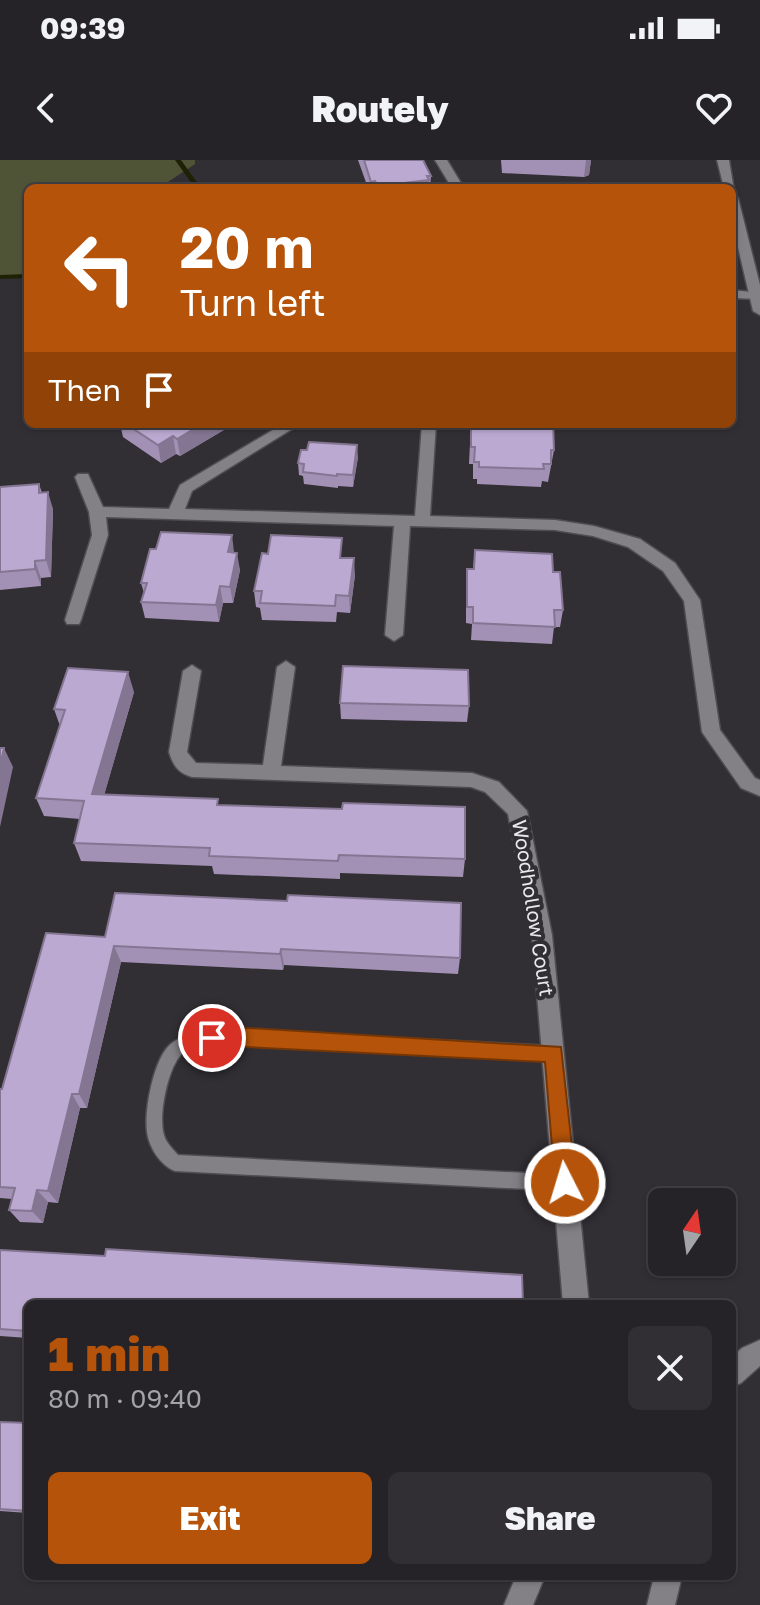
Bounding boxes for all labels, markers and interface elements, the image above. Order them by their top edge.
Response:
text: 09:39 [40,10,126,46]
icon: back [24,86,68,130]
icon: heart [692,86,736,130]
text: Routely [311,87,449,130]
text: 20 m [180,213,314,280]
icon: left [48,216,152,320]
text: Turn left [180,281,326,324]
icon: arrive [137,368,181,412]
text: Then [48,372,121,408]
street label: Woodhollow Court [508,818,560,998]
pin [178,1004,246,1072]
icon: arrive [190,1016,234,1060]
position arrow [523,1141,607,1225]
north arrow [648,1188,736,1276]
map controls [648,1188,736,1276]
text: 1 min [48,1324,170,1382]
button: close [628,1326,712,1410]
text: 80 m · 09:40 [48,1383,202,1414]
button: Exit [48,1472,372,1564]
button: Share [388,1472,712,1564]

